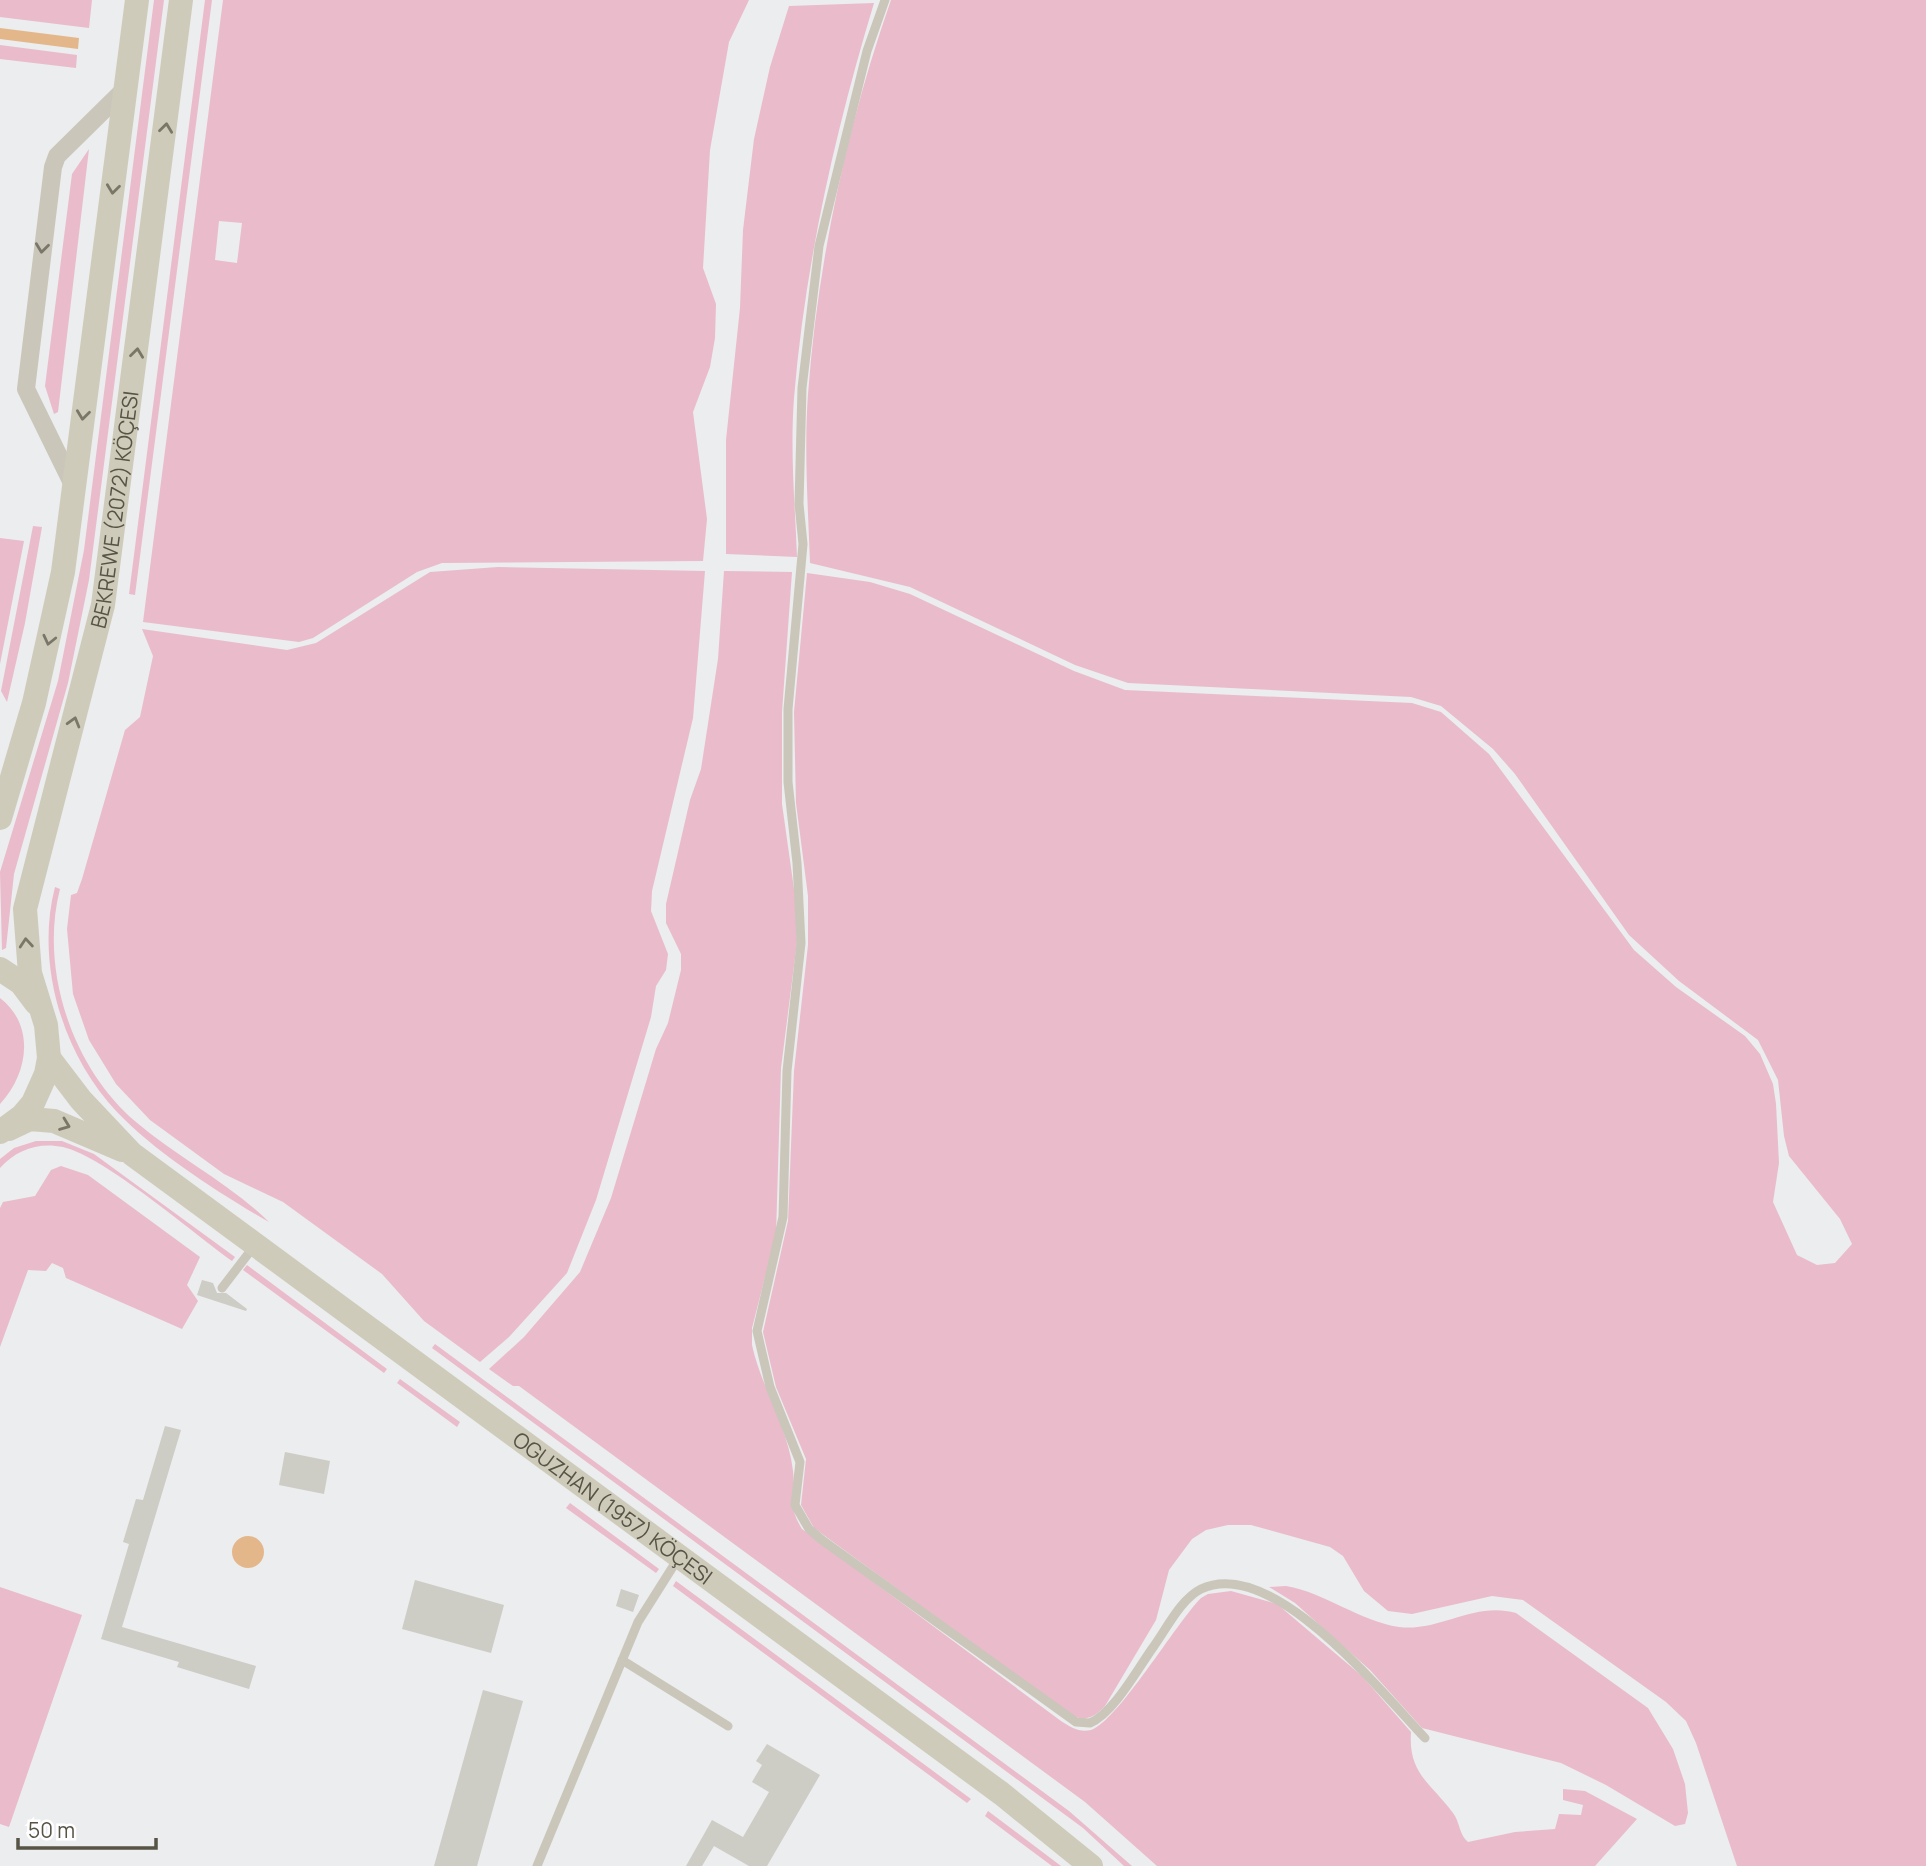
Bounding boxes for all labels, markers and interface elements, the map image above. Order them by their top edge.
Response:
one-way arrow [158,122,173,134]
one-way arrow [105,183,120,195]
one-way arrow [35,242,50,254]
one-way arrow [129,348,144,359]
street label: BEKREWE (2072) KÖÇESI [84,389,144,631]
one-way arrow [76,409,91,421]
one-way arrow [43,634,58,646]
one-way arrow [66,716,81,728]
one-way arrow [19,937,34,948]
one-way arrow [58,1117,70,1131]
street label: OGUZHAN (1957) KÖÇESI [507,1425,718,1590]
scale bar [18,1806,156,1850]
text: 50 m [28,1816,75,1844]

